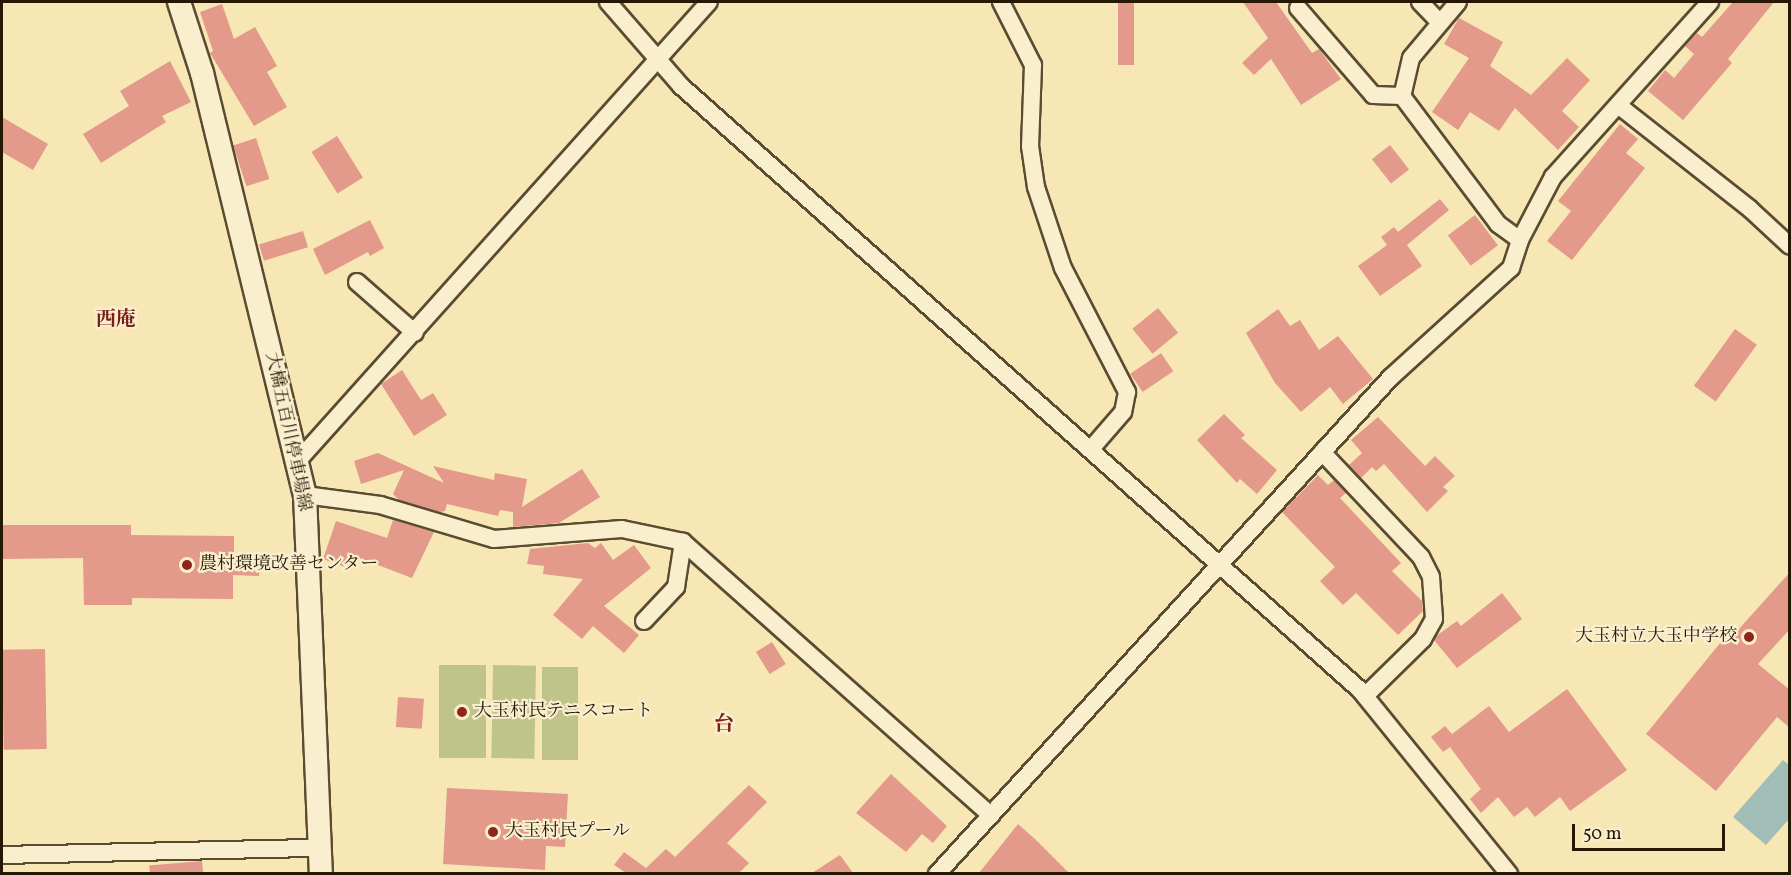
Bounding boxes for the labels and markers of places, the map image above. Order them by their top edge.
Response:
place label: 農村環境改善センター [199,554,379,576]
marker: 農村環境改善センター [180,558,194,572]
place label: 大玉村立大玉中学校 [1575,626,1737,648]
marker: 大玉村立大玉中学校 [1742,630,1756,644]
place label: 大玉村民テニスコート [474,701,654,723]
marker: 大玉村民テニスコート [455,705,469,719]
place label: 大玉村民プール [505,821,630,843]
marker: 大玉村民プール [486,825,500,839]

